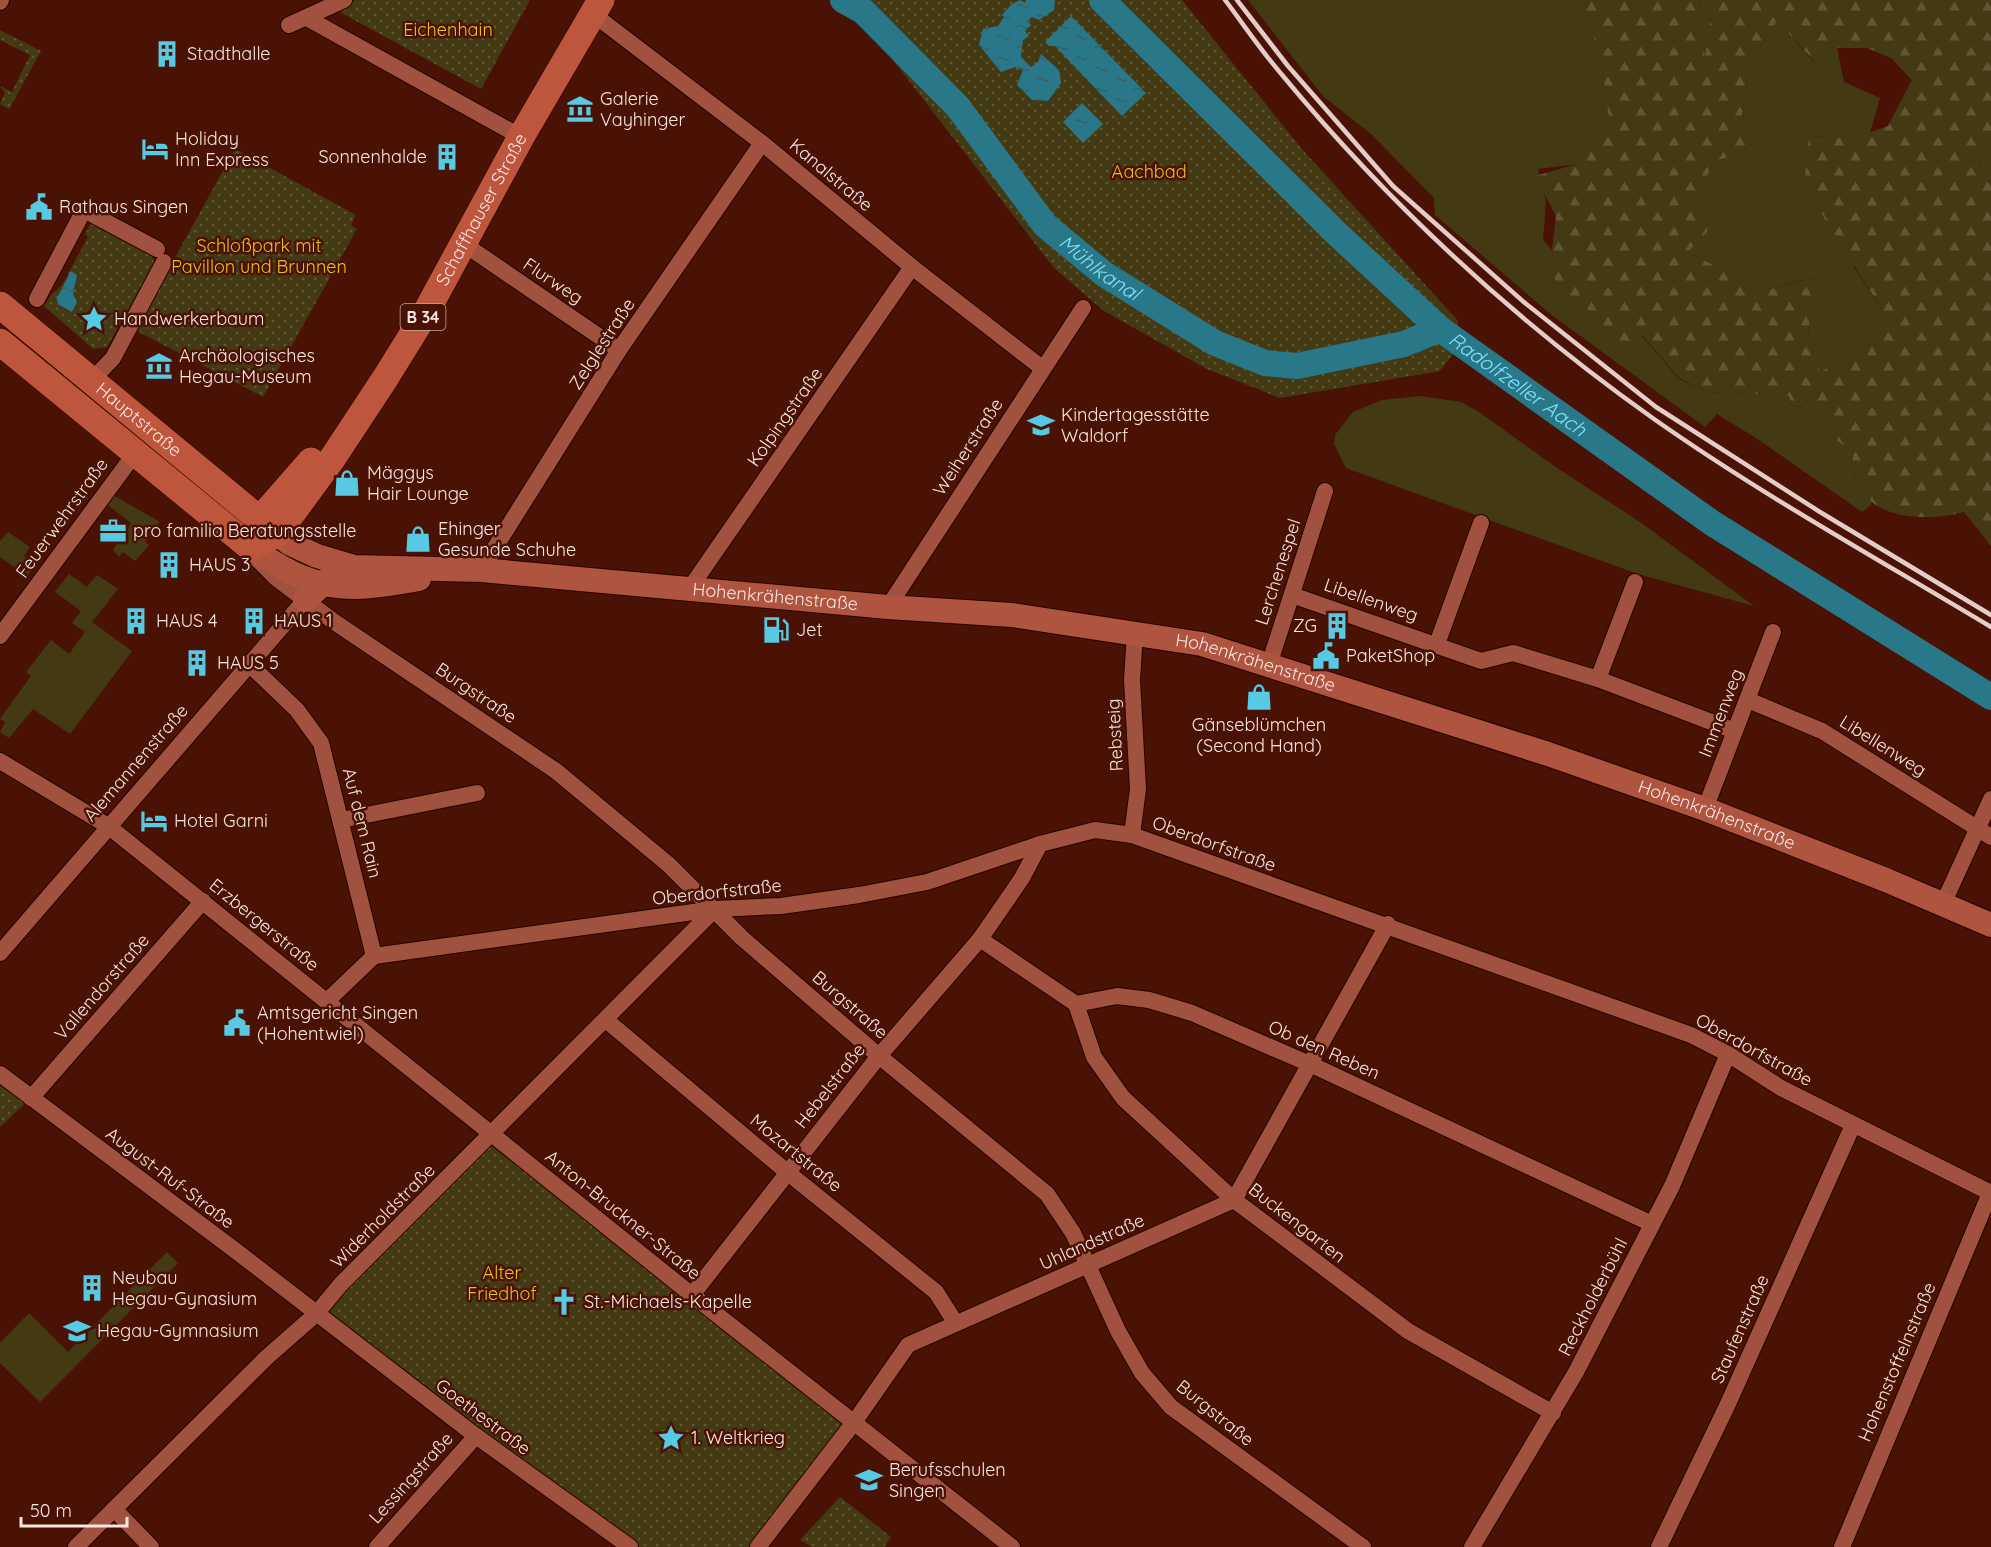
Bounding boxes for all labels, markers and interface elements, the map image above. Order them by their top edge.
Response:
park label: Eichenhain [403,18,493,41]
building icon: Stadthalle [152,39,182,69]
place label: Stadthalle [187,42,271,65]
place label: Galerie Vayhinger [600,87,685,131]
museum icon: Galerie Vayhinger [565,94,595,124]
place label: Holiday Inn Express [175,127,269,171]
street label: Schaffhauser Straße [430,129,532,290]
street label: Kanalstraße [785,133,878,216]
hotel icon: Holiday Inn Express [140,134,170,164]
building icon: Sonnenhalde [432,142,462,172]
place label: Sonnenhalde [318,145,427,168]
park label: Aachbad [1111,160,1187,183]
public building icon: Rathaus Singen [24,192,54,222]
place label: Rathaus Singen [59,195,189,218]
water label: Mühlkanal [1054,229,1147,307]
park label: Schloßpark mit Pavillon und Brunnen [171,234,347,278]
street label: Flurweg [519,252,588,309]
street label: Zelglestraße [564,294,640,394]
place icon: Handwerkerbaum [79,304,109,334]
road number: B 34 [400,304,446,330]
place label: Handwerkerbaum [114,307,264,330]
water label: Radolfzeller Aach [1444,326,1592,442]
place label: Archäologisches Hegau-Museum [179,344,315,388]
museum icon: Archäologisches Hegau-Museum [144,351,174,381]
street label: Kolpingstraße [742,363,827,471]
street label: Hauptstraße [91,377,187,462]
street label: Weiherstraße [928,394,1008,500]
place label: Kindertagesstätte Waldorf [1061,403,1210,447]
school or university icon: Kindertagesstätte Waldorf [1026,410,1056,440]
street label: Feuerwehrstraße [10,453,113,582]
place label: Mäggys Hair Lounge [367,461,469,505]
shop icon: Mäggys Hair Lounge [332,468,362,498]
office icon: pro familia Beratungsstelle [98,516,128,546]
street label: Lerchenespel [1250,516,1305,628]
place label: Ehinger Gesunde Schuhe [438,517,576,561]
place label: pro familia Beratungsstelle [133,519,356,542]
shop icon: Ehinger Gesunde Schuhe [403,524,433,554]
building icon: HAUS 3 [154,550,184,580]
place label: HAUS 3 [189,553,251,576]
street label: Libellenweg [1321,573,1421,626]
street label: Hohenkrähenstraße [692,577,859,615]
building icon: HAUS 4 [121,606,151,636]
building icon: HAUS 1 [239,606,269,636]
place label: HAUS 4 [156,609,218,632]
place label: HAUS 1 [274,609,333,632]
building icon: ZG [1322,611,1352,641]
place label: ZG [1293,614,1317,637]
fuel station icon: Jet [761,615,791,645]
place label: Jet [796,618,823,641]
street label: Hohenkrähenstraße [1174,628,1338,697]
public building icon: PaketShop [1311,641,1341,671]
place label: PaketShop [1346,644,1435,667]
building icon: HAUS 5 [182,648,212,678]
place label: HAUS 5 [217,651,279,674]
street label: Burgstraße [431,657,521,728]
street label: Immenweg [1693,665,1748,760]
shop icon: Gänseblümchen (Second Hand) [1244,682,1274,712]
street label: Rebsteig [1101,698,1128,772]
street label: Alemannenstraße [78,699,193,826]
street label: Libellenweg [1836,710,1931,781]
place label: Gänseblümchen (Second Hand) [1192,713,1326,757]
street label: Auf dem Rain [338,765,387,880]
street label: Hohenkrähenstraße [1635,775,1799,854]
hotel icon: Hotel Garni [139,806,169,836]
place label: Hotel Garni [174,809,268,832]
street label: Oberdorfstraße [1149,811,1279,877]
street label: Erzbergerstraße [205,873,324,976]
street label: Oberdorfstraße [651,873,783,910]
street label: Vallendorstraße [49,929,154,1045]
street label: Burgstraße [808,965,893,1044]
place label: Amtsgericht Singen (Hohentwiel) [257,1001,418,1045]
public building icon: Amtsgericht Singen (Hohentwiel) [222,1008,252,1038]
street label: Oberdorfstraße [1692,1008,1817,1091]
street label: Ob den Reben [1265,1015,1384,1084]
street label: Hebelstraße [789,1039,870,1133]
street label: Mozartstraße [746,1109,847,1197]
street label: August-Ruf-Straße [101,1122,239,1233]
street label: Anton-Bruckner-Straße [541,1145,706,1284]
street label: Widerholdstraße [326,1159,440,1273]
street label: Buckengarten [1244,1178,1350,1268]
street label: Uhlandstraße [1036,1208,1148,1275]
street label: Reckholderbühl [1553,1234,1632,1360]
park label: Alter Friedhof [467,1261,537,1305]
place label: Neubau Hegau-Gynasium [112,1266,257,1310]
street label: Staufenstraße [1705,1271,1774,1387]
building icon: Neubau Hegau-Gynasium [77,1273,107,1303]
street label: Hohenstoffelnstraße [1853,1279,1941,1445]
church icon: St.-Michaels-Kapelle [549,1287,579,1317]
place label: St.-Michaels-Kapelle [584,1290,752,1313]
school or university icon: Hegau-Gymnasium [62,1316,92,1346]
place label: Hegau-Gymnasium [97,1319,259,1342]
street label: Goethestraße [431,1373,535,1460]
street label: Burgstraße [1172,1374,1259,1451]
place icon: 1. Weltkrieg [656,1423,686,1453]
place label: 1. Weltkrieg [691,1426,785,1449]
street label: Lessingstraße [364,1427,458,1528]
place label: Berufsschulen Singen [889,1458,1006,1502]
school or university icon: Berufsschulen Singen [854,1465,884,1495]
scale bar [21,1490,128,1528]
text: 50 m [30,1499,72,1522]

